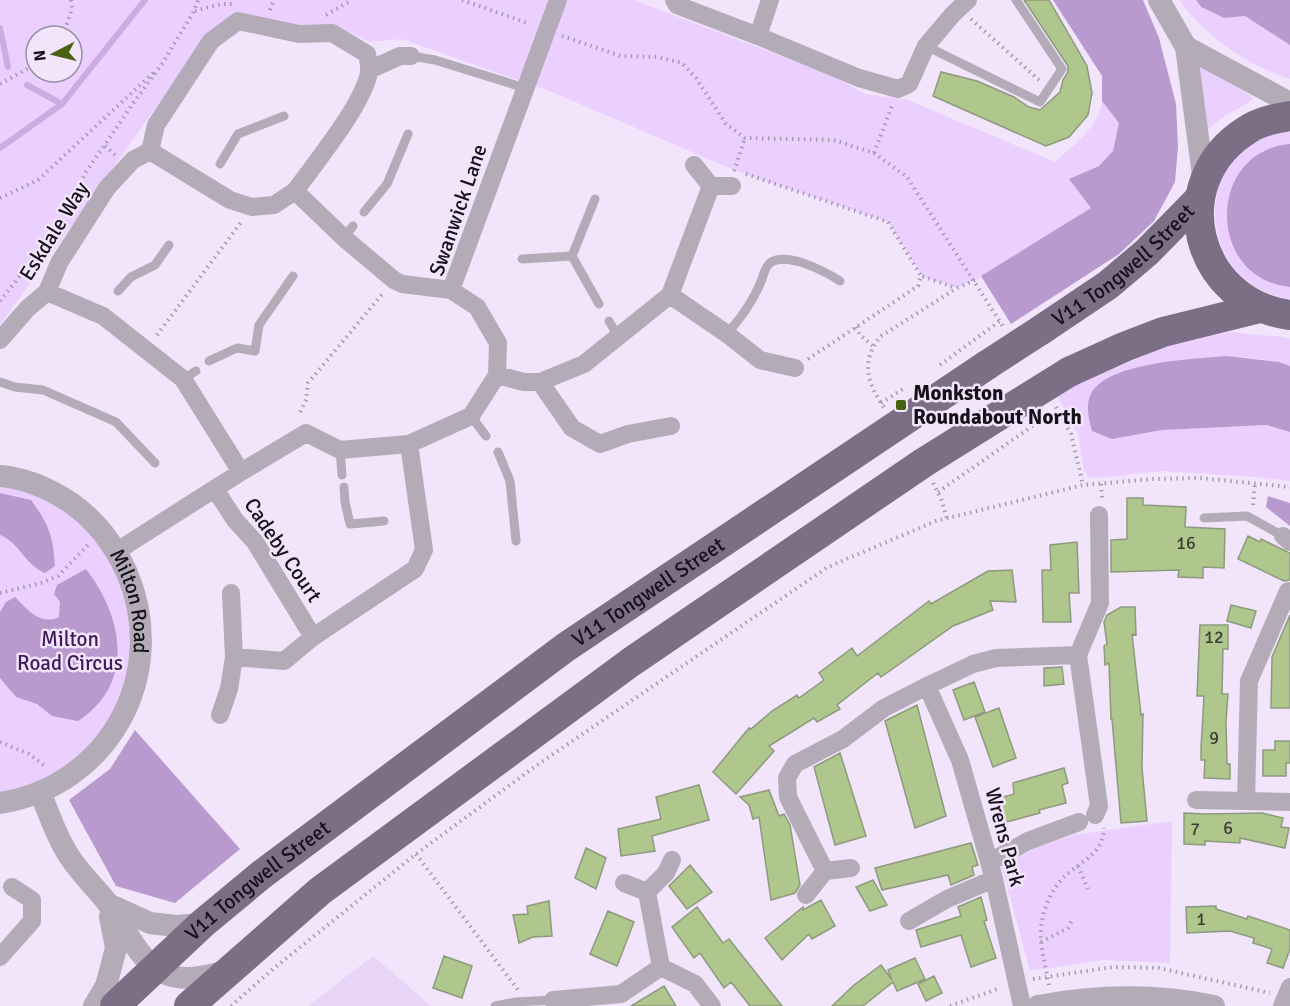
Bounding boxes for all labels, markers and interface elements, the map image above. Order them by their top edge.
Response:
north arrow [24,24,84,84]
text: N [30,49,51,62]
street label: Swanwick Lane [423,141,493,279]
street label: Eskdale Way [13,177,95,285]
street label: V11 Tongwell Street [1047,198,1200,332]
place label: Monkston Roundabout North [913,380,1082,430]
marker: Monkston Roundabout North [894,398,908,412]
street label: Cadeby Court [238,493,328,607]
street label: V11 Tongwell Street [567,531,730,652]
house number: 16 [1176,532,1196,554]
street label: Milton Road [104,544,154,654]
park label: Milton Road Circus [17,626,123,676]
house number: 12 [1204,626,1224,648]
house number: 9 [1209,727,1219,749]
street label: Wrens Park [979,785,1031,890]
street label: V11 Tongwell Street [179,815,335,946]
house number: 6 [1223,817,1233,839]
house number: 7 [1190,818,1200,840]
house number: 1 [1196,908,1206,930]

